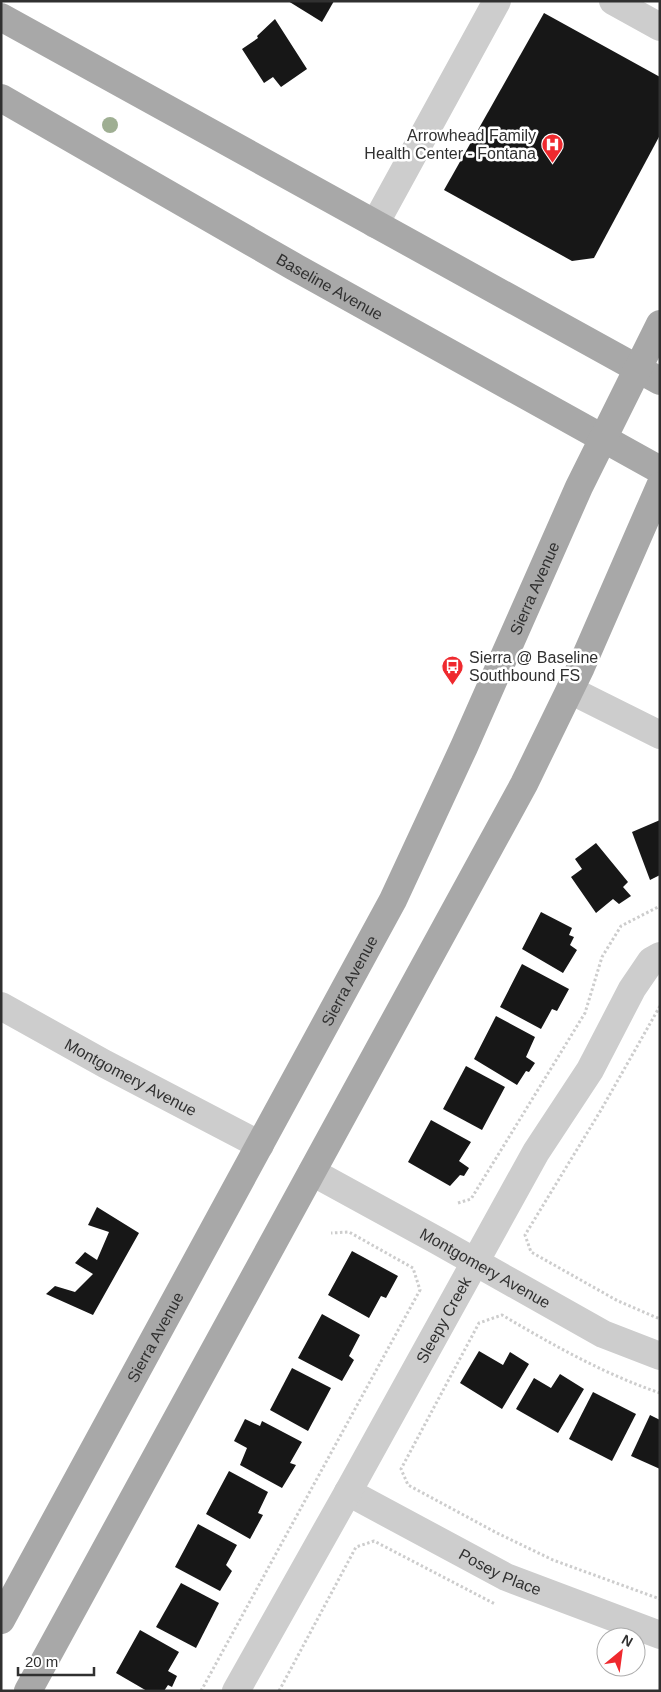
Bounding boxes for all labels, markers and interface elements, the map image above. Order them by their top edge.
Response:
place label: Arrowhead Family Health Center - Fontana [364,127,536,162]
hospital icon: Arrowhead Family Health Center - Fontana [540,132,564,163]
street label: Baseline Avenue [274,250,386,323]
street label: Sierra Avenue [506,539,562,638]
place label: Sierra @ Baseline Southbound FS [469,649,598,684]
bus stop icon: Sierra @ Baseline Southbound FS [441,654,465,685]
street label: Sierra Avenue [318,932,381,1029]
street label: Montgomery Avenue [62,1035,200,1119]
street label: Montgomery Avenue [417,1224,553,1311]
street label: Sleepy Creek [412,1273,474,1366]
street label: Sierra Avenue [124,1289,186,1385]
street label: Posey Place [456,1545,544,1598]
north arrow [596,1627,646,1677]
text: N [619,1631,636,1650]
scale bar [18,1644,94,1676]
text: 20 m [25,1653,58,1670]

